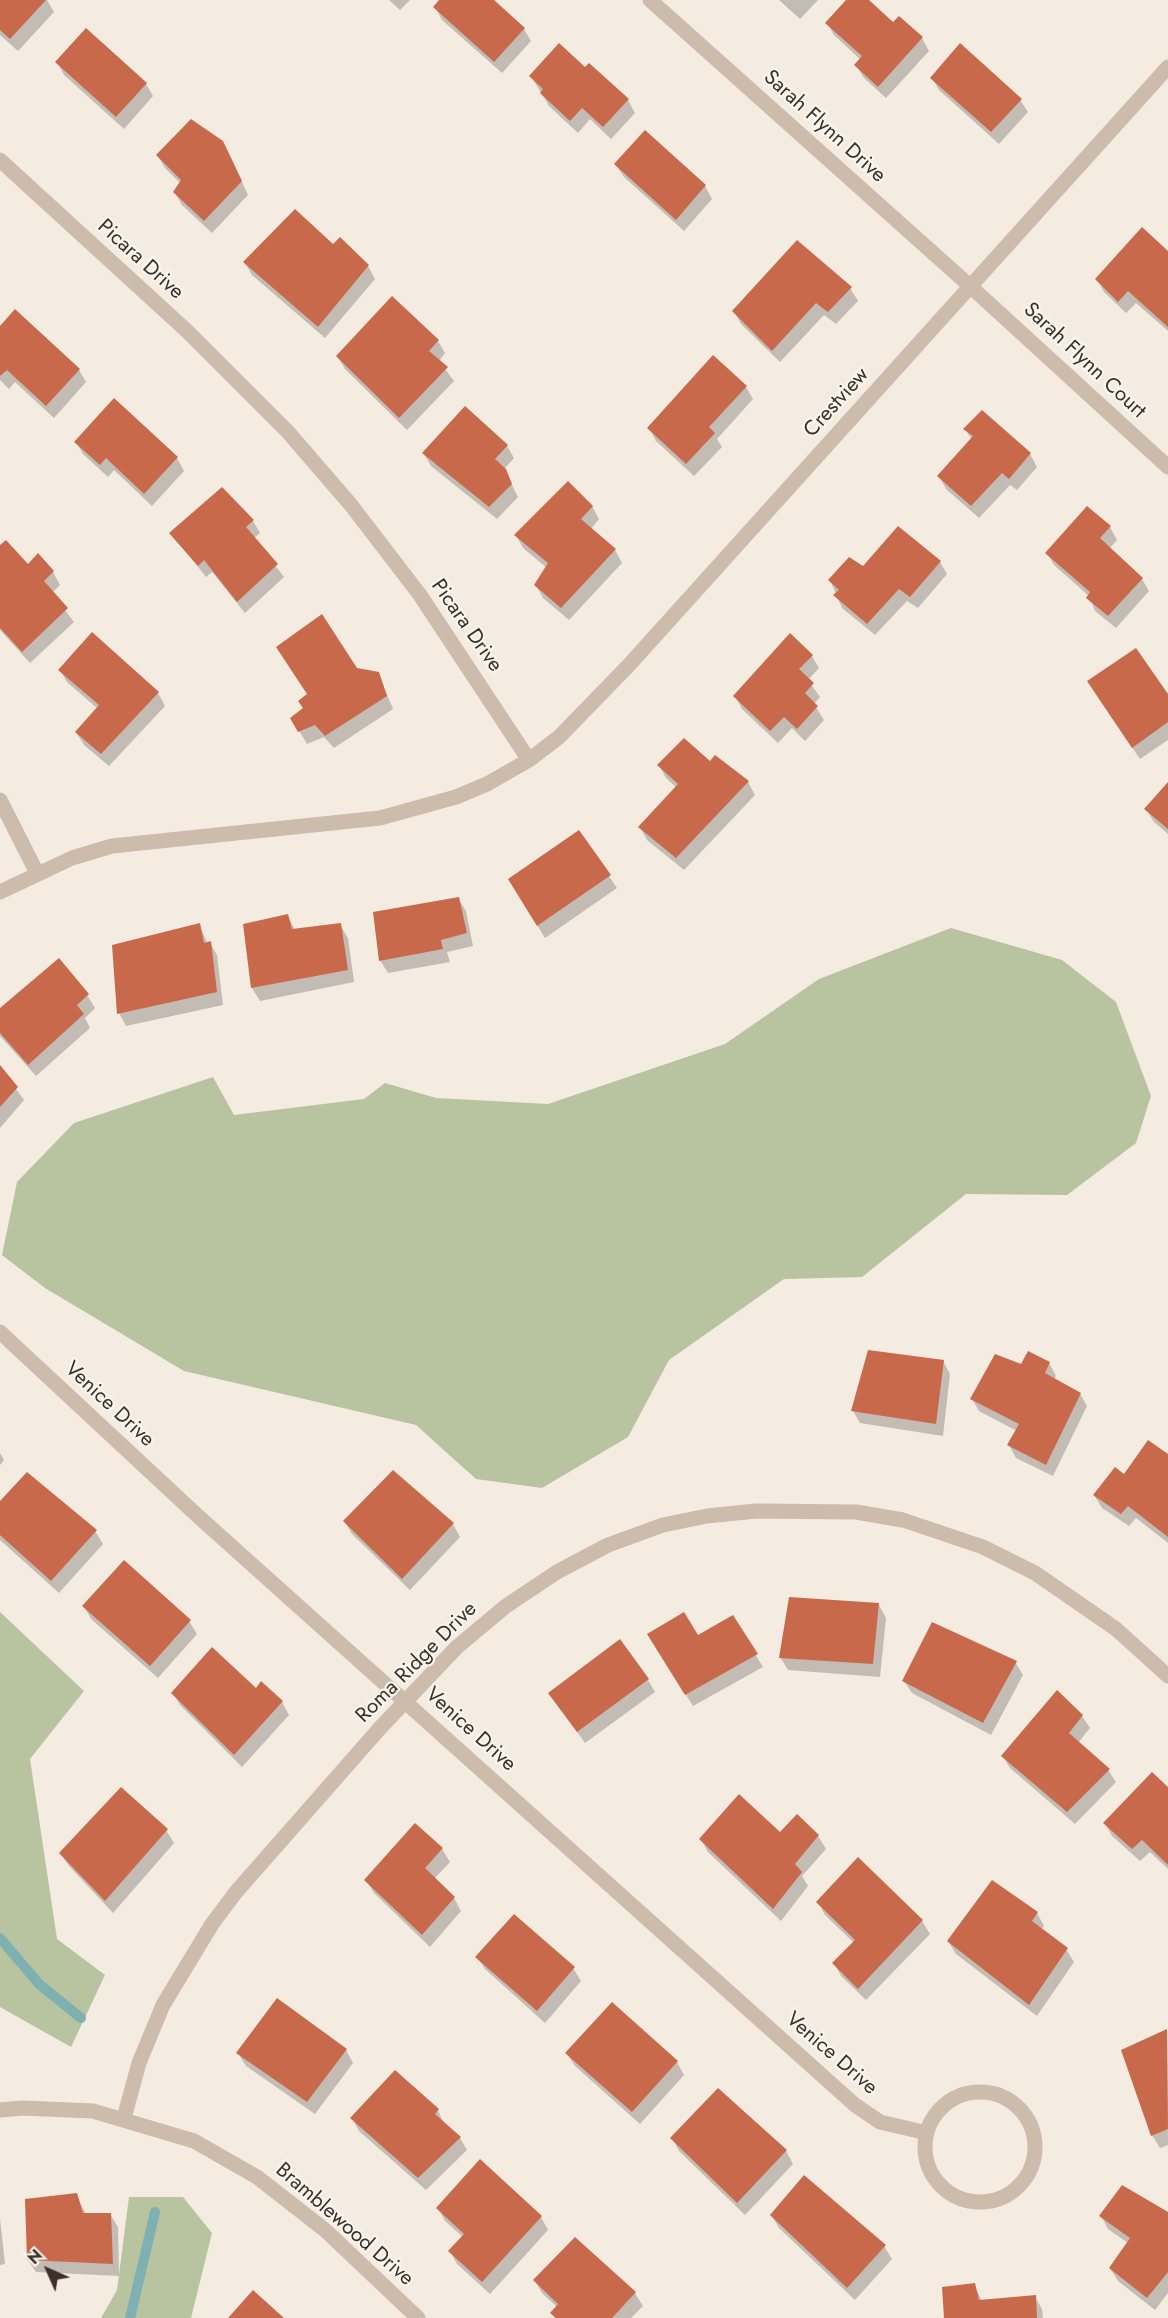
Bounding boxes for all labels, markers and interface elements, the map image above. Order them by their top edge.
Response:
street label: Sarah Flynn Drive [758,65,890,189]
street label: Picara Drive [92,215,188,305]
street label: Sarah Flynn Court [1018,298,1150,424]
street label: Crestview [799,363,875,443]
street label: Picara Drive [425,575,507,677]
street label: Venice Drive [59,1357,159,1453]
street label: Roma Ridge Drive [351,1597,483,1729]
street label: Venice Drive [419,1683,521,1777]
street label: Venice Drive [780,2007,882,2101]
street label: Bramblewood Drive [270,2158,418,2292]
north arrow [18,2240,78,2300]
text: N [22,2244,48,2270]

